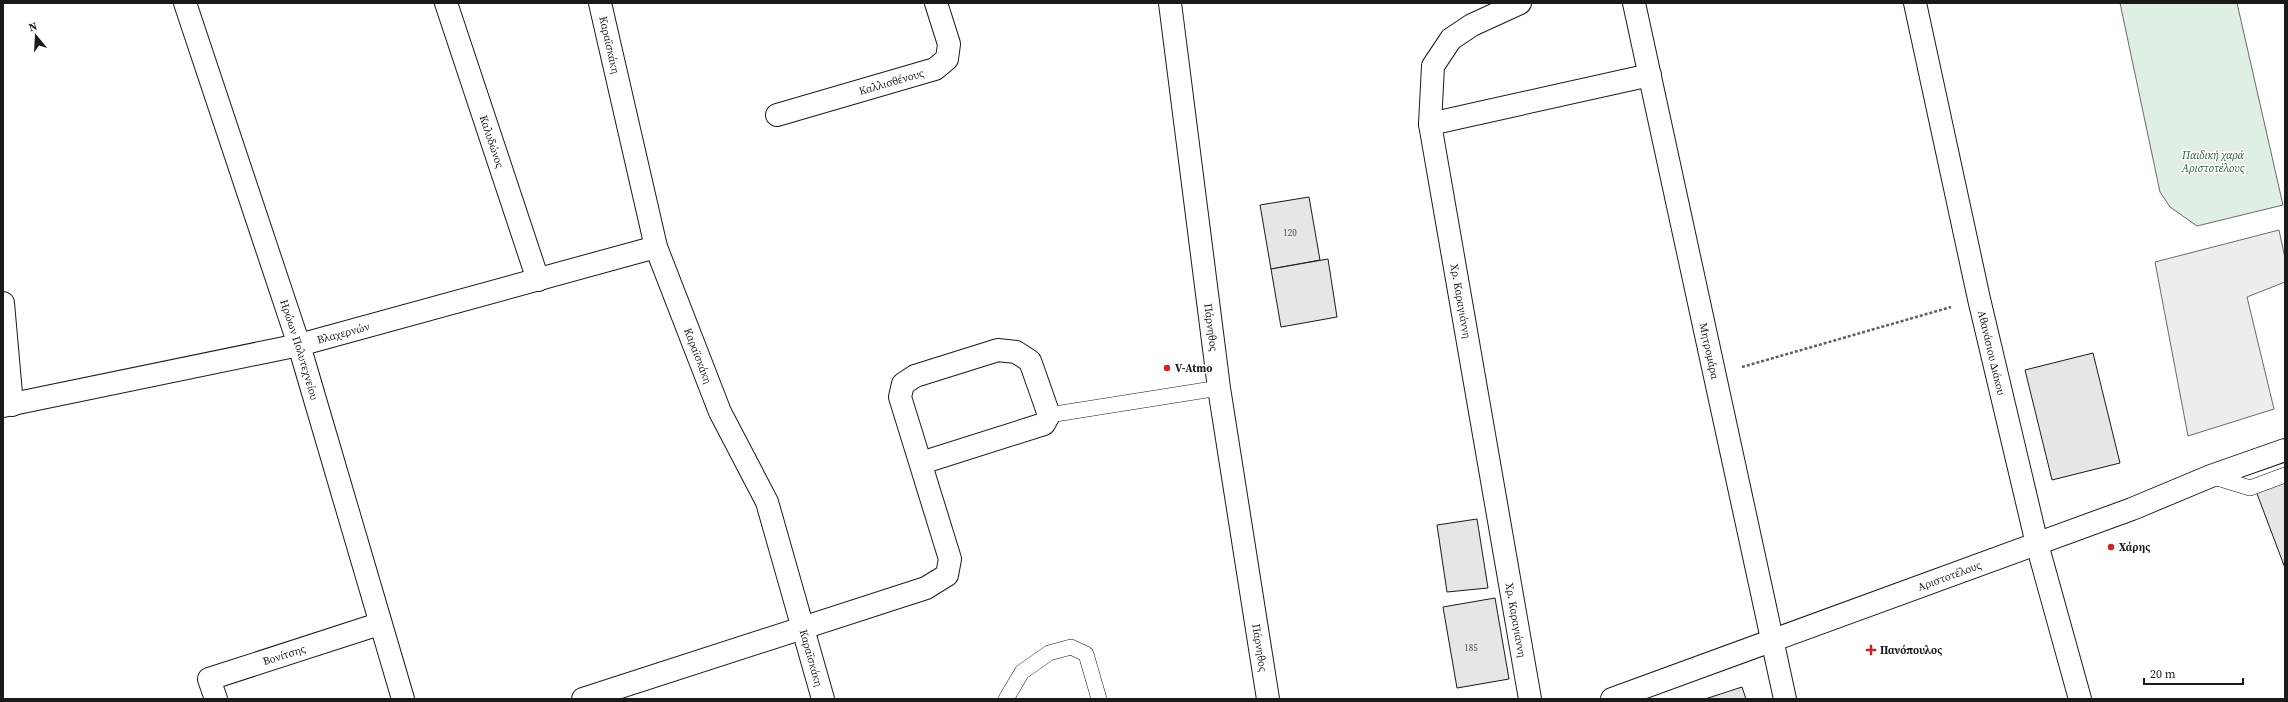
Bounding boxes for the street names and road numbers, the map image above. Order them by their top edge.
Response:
street label: Καραϊσκάκη [595,15,623,75]
street label: Καλλισθένους [857,66,926,99]
street label: Καλυδώνος [476,113,507,170]
street label: Χρ. Καραγιάννη [1447,263,1474,340]
street label: Ηρώων Πολυτεχνείου [276,297,322,402]
street label: Πάρνηθος [1200,303,1221,352]
street label: Αθανάσιου Διάκου [1974,309,2009,397]
street label: Βλαχερνών [315,319,372,348]
street label: Μητρομάρα [1696,322,1722,381]
street label: Καραϊσκάκη [680,326,715,386]
street label: Αριστοτέλους [1916,558,1983,595]
street label: Χρ. Καραγιάννη [1502,582,1529,659]
street label: Πάρνηθος [1248,623,1271,673]
street label: Καραϊσκάκη [796,628,826,688]
street label: Βονίτσης [261,641,307,669]

